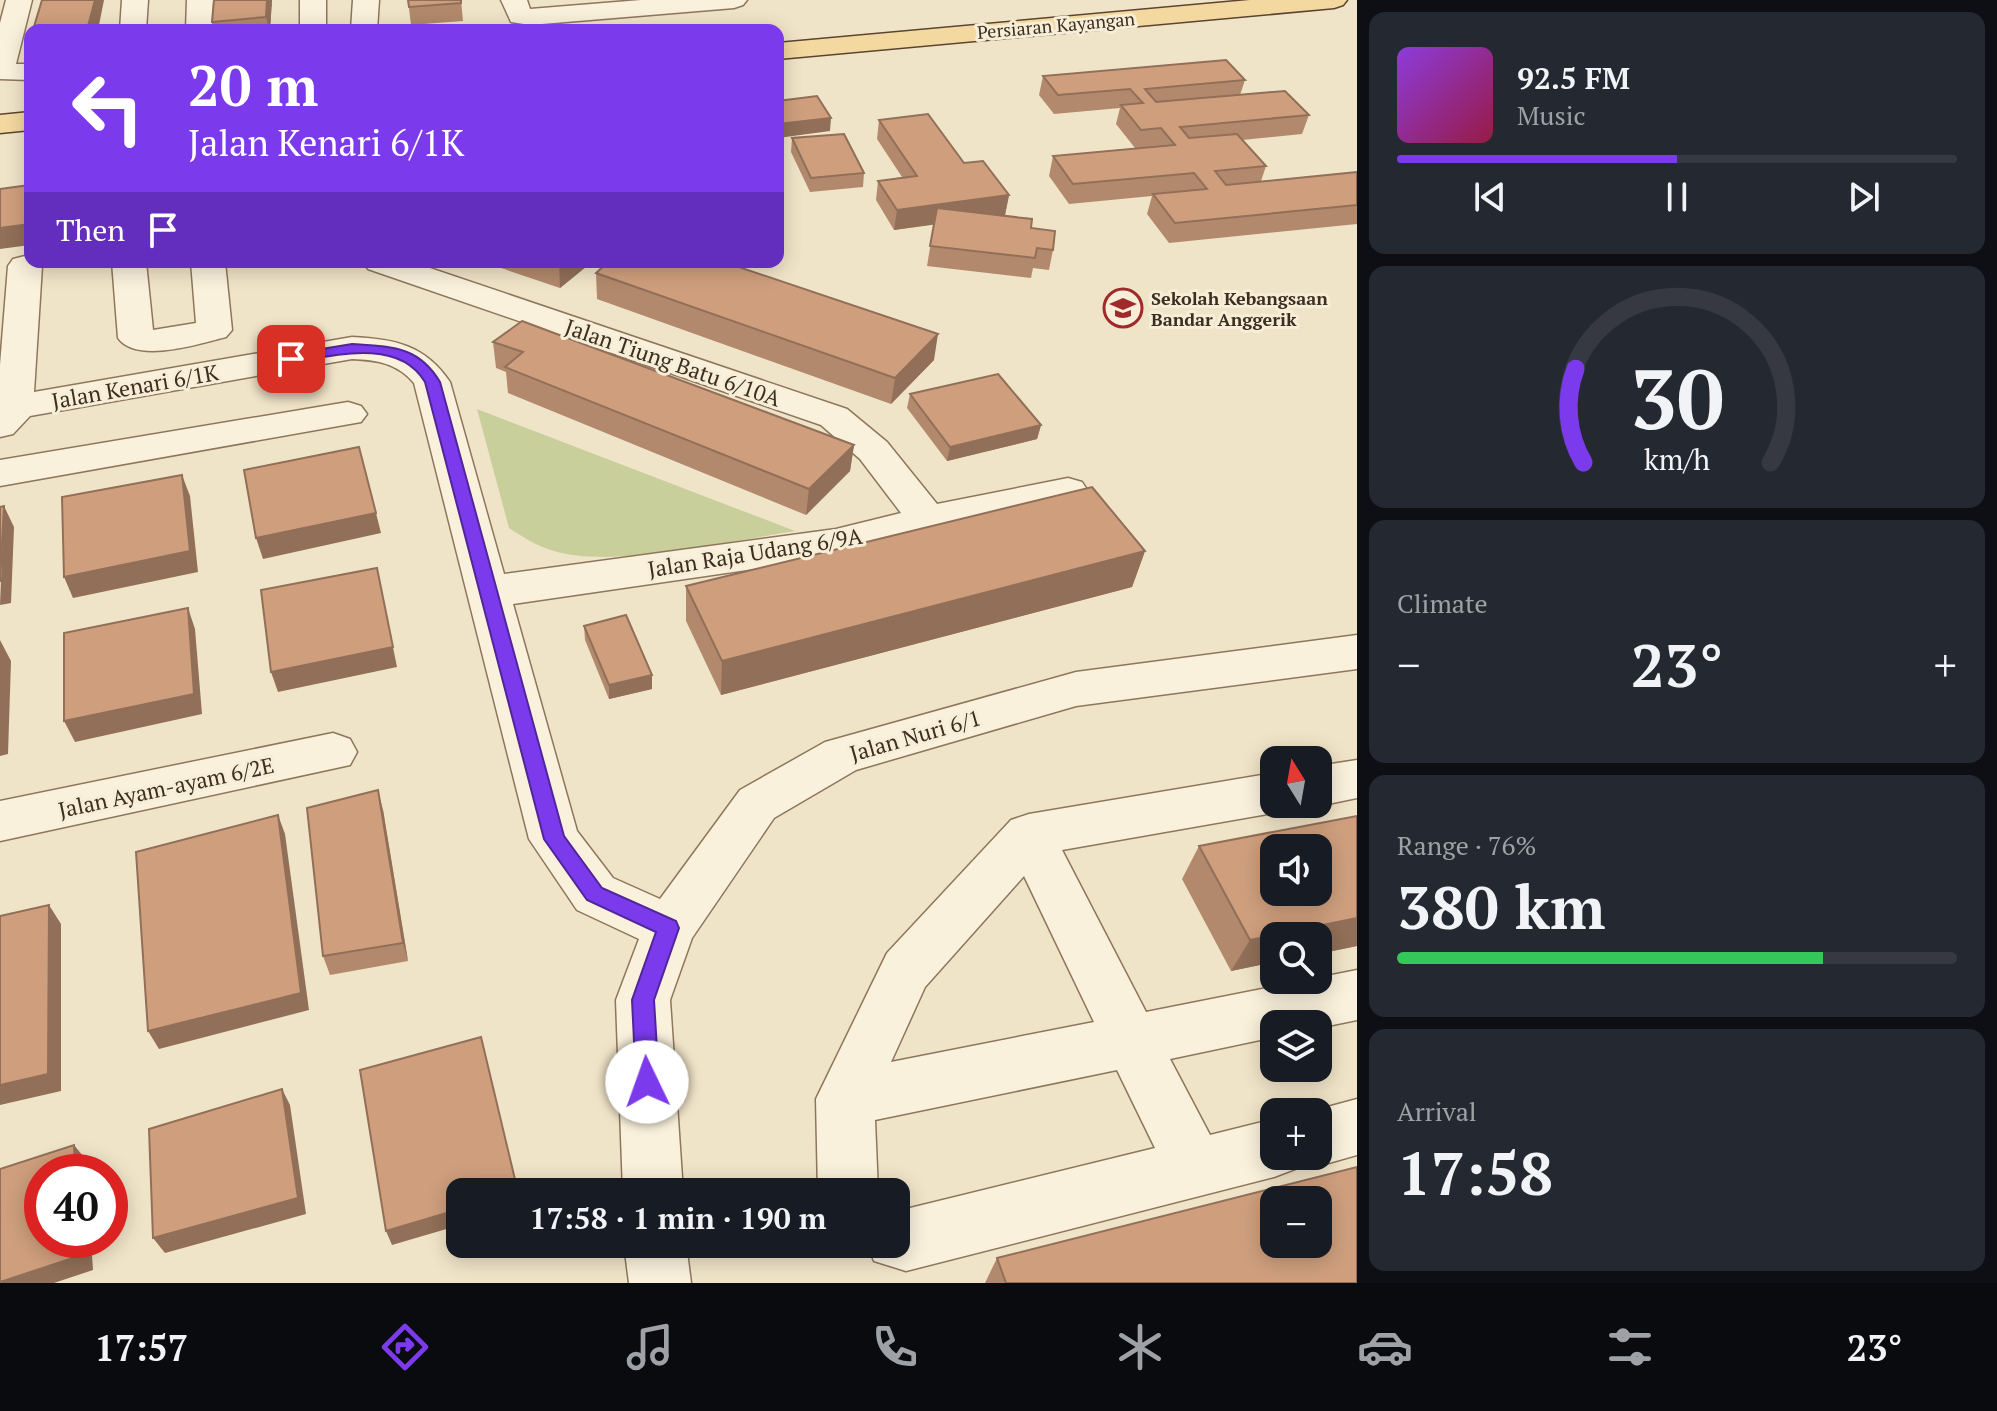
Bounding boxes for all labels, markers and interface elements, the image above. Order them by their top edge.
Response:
street label: Persiaran Kayangan [976,6,1136,44]
text: 20 m [188,48,318,122]
icon: left [56,56,160,160]
text: 92.5 FM [1517,58,1630,98]
text: Music [1517,98,1586,132]
text: Jalan Kenari 6/1K [188,119,464,166]
icon: previous [1468,175,1512,219]
icon: pause [1655,175,1699,219]
icon: next [1842,175,1886,219]
icon: arrive [141,208,185,252]
text: Then [56,210,125,250]
place label: Sekolah Kebangsaan Bandar Anggerik [1151,286,1328,331]
school or university icon: Sekolah Kebangsaan Bandar Anggerik [1102,287,1144,329]
street label: Jalan Tiung Batu 6/10A [561,311,786,413]
pin [257,325,325,393]
icon: arrive [269,337,313,381]
text: 30 [1630,343,1724,453]
street label: Jalan Kenari 6/1K [49,357,221,415]
text: km/h [1644,440,1710,478]
street label: Jalan Raja Udang 6/9A [646,521,865,583]
text: Climate [1397,586,1488,620]
text: 23° [1631,625,1723,704]
text: − [1397,635,1420,694]
text: + [1934,635,1957,694]
street label: Jalan Nuri 6/1 [846,702,984,768]
north arrow [1260,746,1332,818]
map controls [1260,746,1332,1258]
street label: Jalan Ayam-ayam 6/2E [55,750,277,824]
text: Range · 76% [1397,828,1536,862]
button: sound [1260,834,1332,906]
text: 380 km [1397,867,1605,946]
button: search [1260,922,1332,994]
button: layers [1260,1010,1332,1082]
position arrow [605,1040,689,1124]
text: Arrival [1397,1094,1477,1128]
button: + [1260,1098,1332,1170]
text: 17:58 [1397,1133,1553,1212]
speed limit sign: 40 [24,1154,128,1258]
button: − [1260,1186,1332,1258]
text: 17:58 · 1 min · 190 m [530,1198,826,1238]
icon: directions [377,1319,433,1375]
icon: music [622,1319,678,1375]
icon: phone [867,1319,923,1375]
icon: climate [1112,1319,1168,1375]
icon: car [1357,1319,1413,1375]
icon: filters [1602,1319,1658,1375]
text: 17:57 [94,1324,188,1371]
text: 23° [1847,1324,1902,1371]

